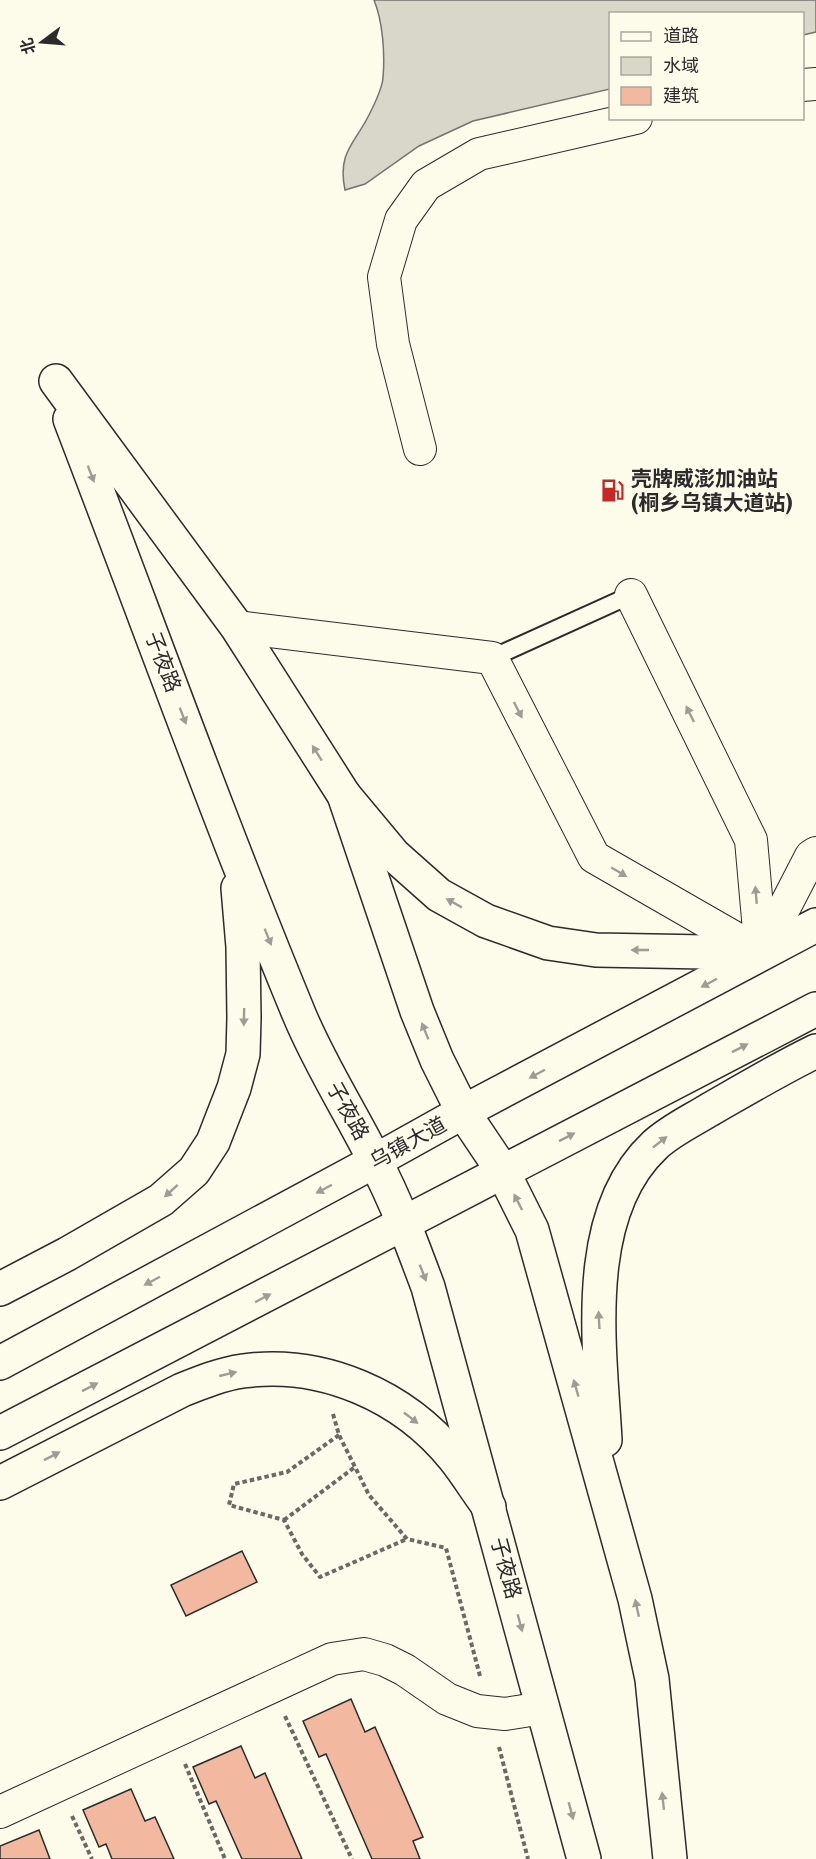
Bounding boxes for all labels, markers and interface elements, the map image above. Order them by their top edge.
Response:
north arrow [12,12,72,72]
legend [609,12,804,120]
text: 道路 [663,21,699,48]
text: 北 [13,35,40,57]
text: 水域 [663,51,699,78]
text: 建筑 [663,81,699,108]
place label: 壳牌威澎加油站 (桐乡乌镇大道站) [631,461,793,516]
one-way arrow [87,466,97,484]
fuel station icon: 壳牌威澎加油站 (桐乡乌镇大道站) [600,478,626,504]
street label: 子夜路 [140,626,191,696]
one-way arrow [514,701,523,718]
one-way arrow [685,706,694,723]
one-way arrow [178,707,188,725]
one-way arrow [311,745,323,761]
one-way arrow [611,866,627,877]
one-way arrow [751,885,761,904]
one-way arrow [445,898,462,908]
one-way arrow [264,928,274,946]
one-way arrow [630,945,649,955]
one-way arrow [701,978,718,988]
one-way arrow [239,1007,249,1026]
one-way arrow [420,1022,429,1040]
one-way arrow [732,1043,749,1052]
one-way arrow [528,1069,545,1078]
street label: 子夜路 [321,1075,379,1145]
street label: 乌镇大道 [363,1107,451,1175]
one-way arrow [558,1132,576,1142]
one-way arrow [652,1136,668,1149]
one-way arrow [164,1184,179,1197]
one-way arrow [315,1184,332,1194]
one-way arrow [513,1193,523,1210]
one-way arrow [419,1264,428,1282]
one-way arrow [143,1276,160,1286]
one-way arrow [255,1293,272,1303]
one-way arrow [595,1311,604,1330]
one-way arrow [219,1369,238,1379]
one-way arrow [571,1379,581,1397]
one-way arrow [81,1382,98,1392]
one-way arrow [403,1412,419,1425]
one-way arrow [44,1451,61,1461]
street label: 子夜路 [485,1533,532,1602]
one-way arrow [632,1598,641,1617]
one-way arrow [516,1613,526,1632]
one-way arrow [658,1791,668,1810]
one-way arrow [567,1802,576,1820]

